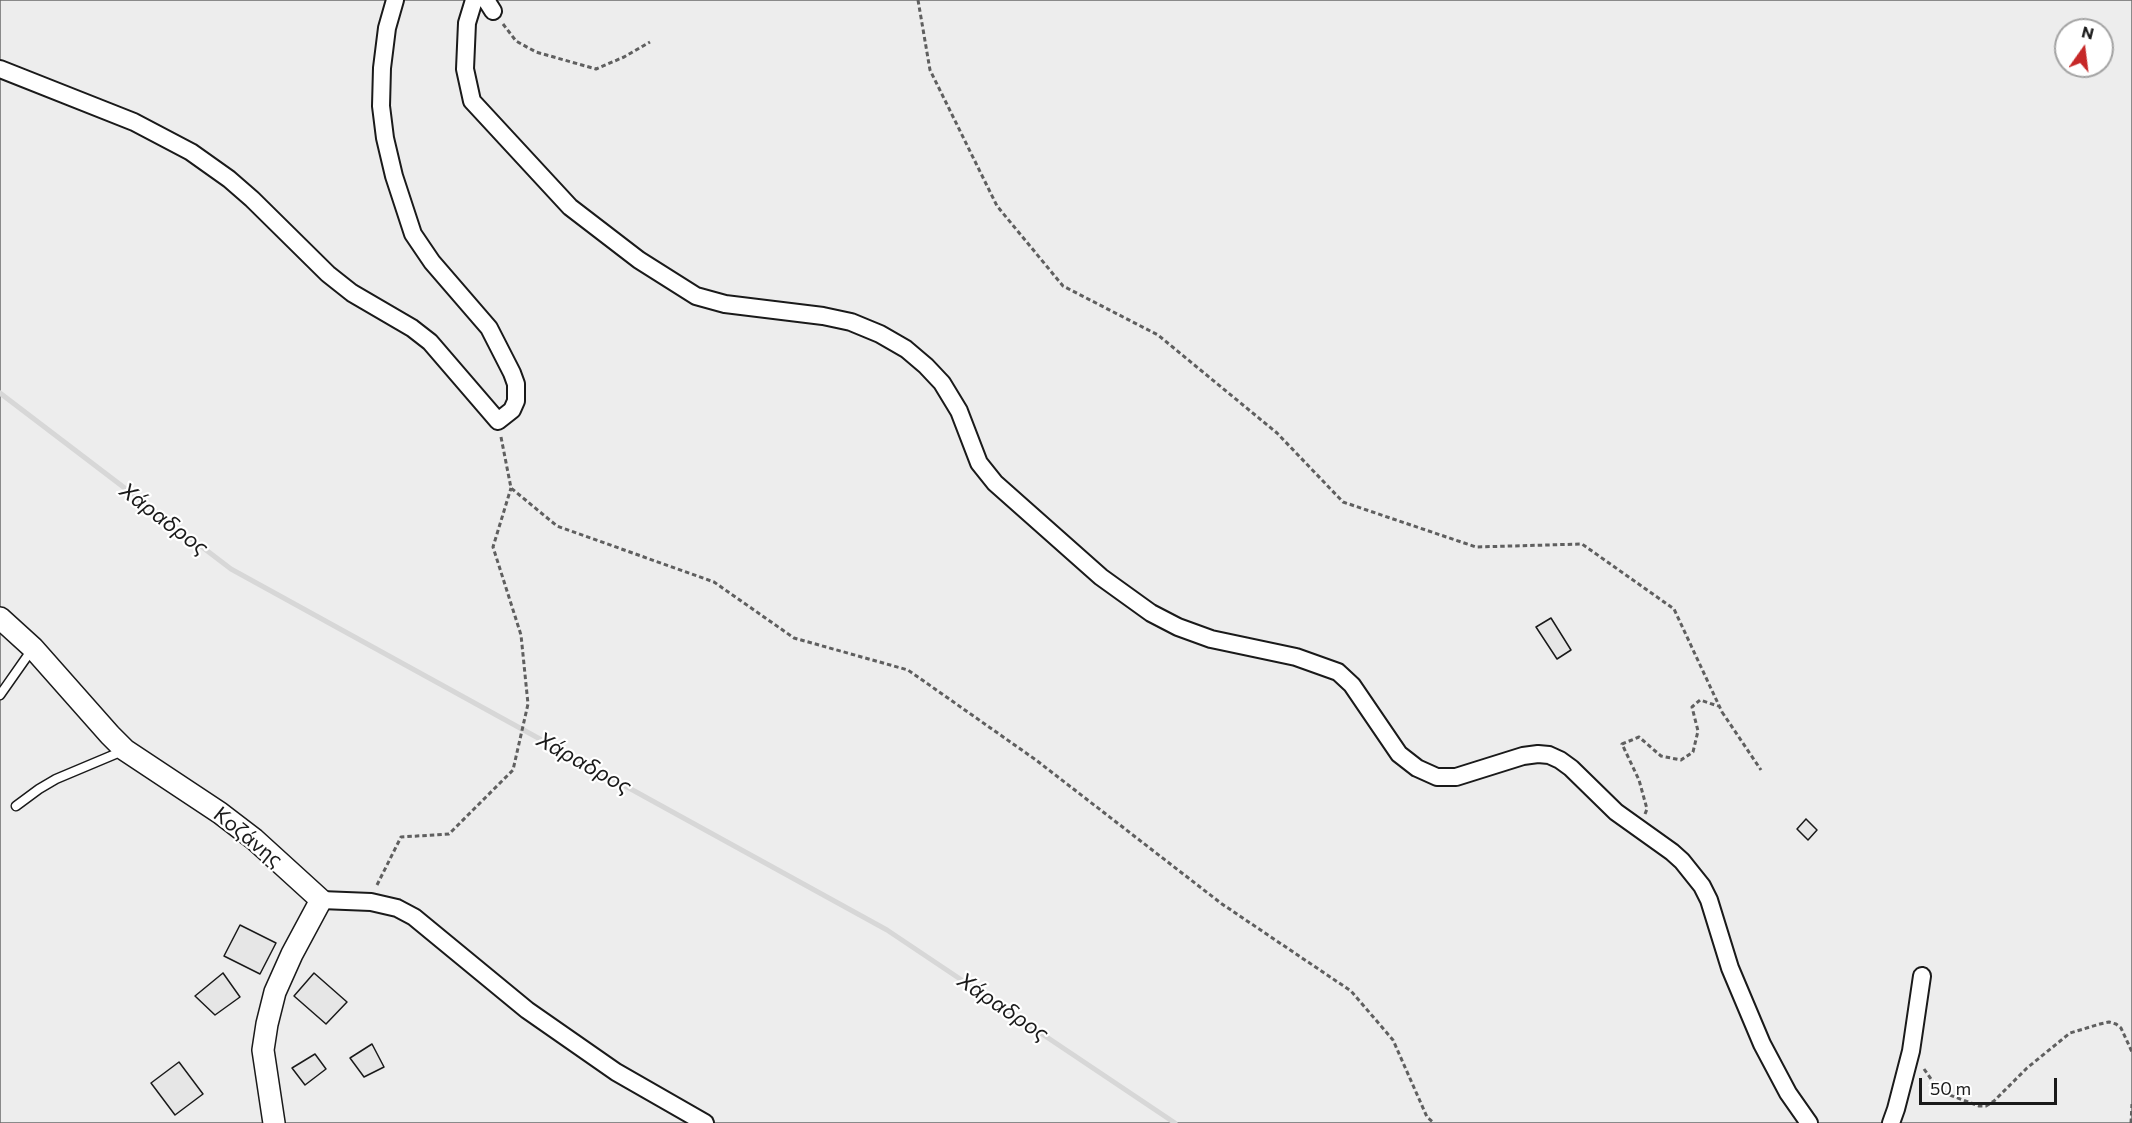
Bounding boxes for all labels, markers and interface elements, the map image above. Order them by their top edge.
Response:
north arrow [2054,18,2114,78]
text: N [2080,21,2096,43]
water label: Χάραδρος [114,477,214,561]
water label: Χάραδρος [532,726,636,800]
street label: Κοζάνης [208,802,288,872]
water label: Χάραδρος [952,967,1054,1047]
scale bar [1922,1066,2060,1104]
text: 50 m [1930,1077,1971,1099]

